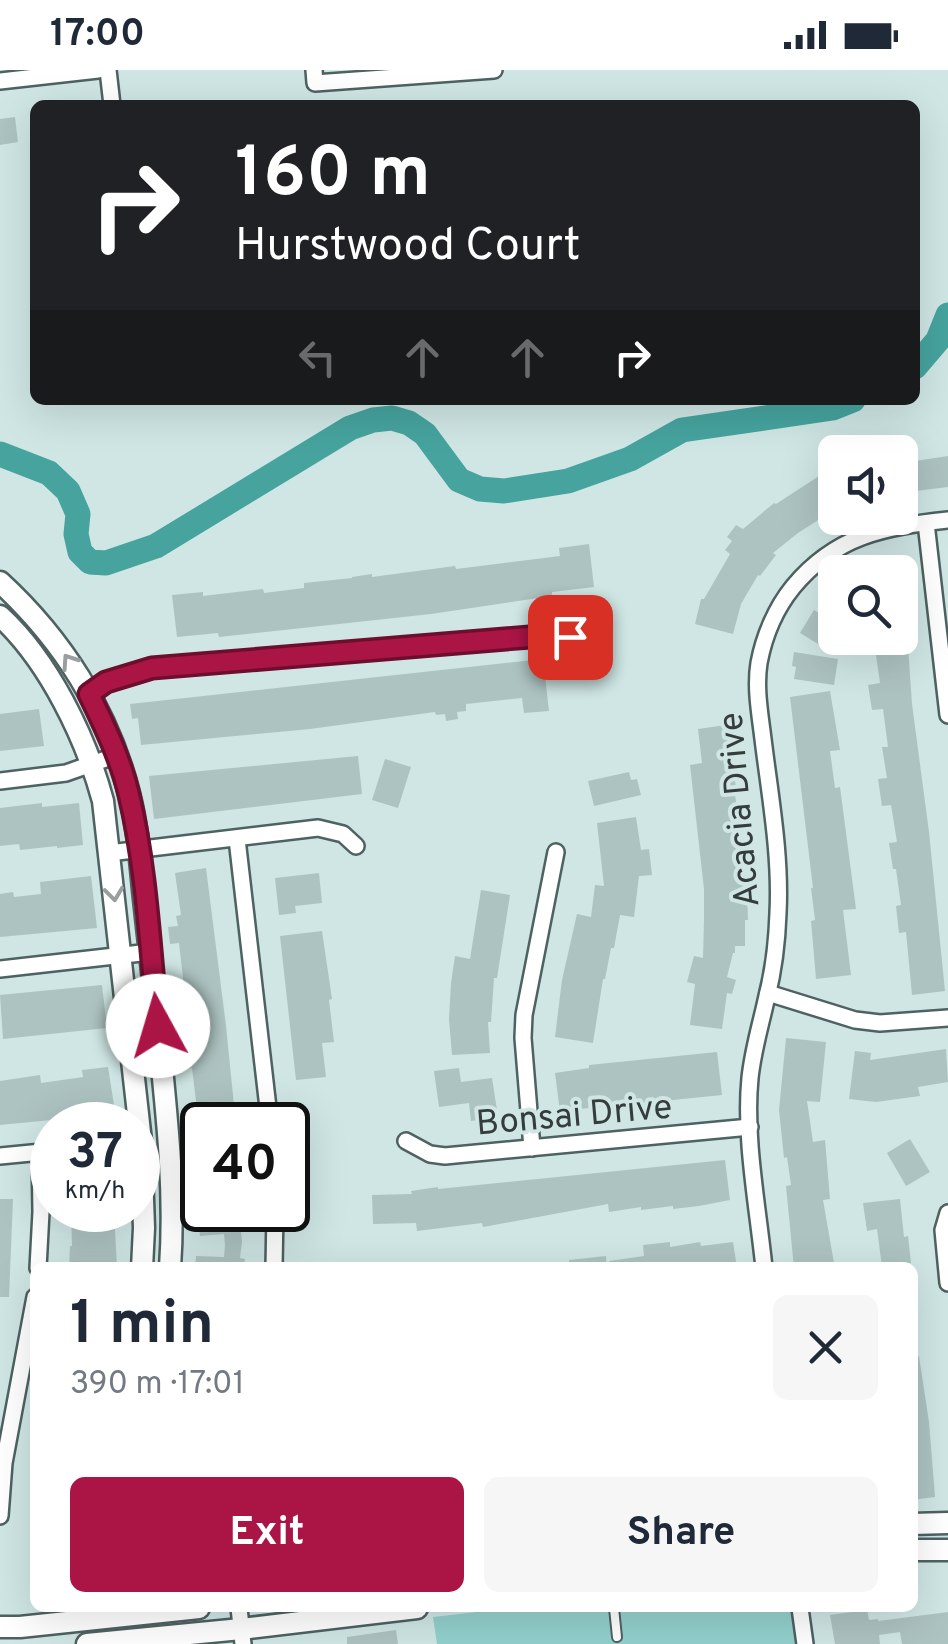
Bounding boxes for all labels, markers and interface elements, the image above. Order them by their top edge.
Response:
text: 17:00 [50,11,145,60]
text: 160 m [235,132,431,221]
icon: right [70,140,200,270]
text: Hurstwood Court [235,219,581,276]
icon: left [290,330,345,385]
icon: ahead [395,330,450,385]
icon: ahead [500,330,555,385]
icon: right [605,330,660,385]
map controls [818,435,918,655]
button: sound [818,435,918,535]
button: search [818,555,918,655]
pin [528,595,613,680]
icon: arrive [543,610,598,665]
one-way arrow [63,654,81,673]
street label: Acacia Drive [711,710,771,909]
one-way arrow [103,886,124,902]
position arrow [106,974,210,1078]
street label: Bonsai Drive [474,1086,674,1147]
speed limit sign: 40 [180,1102,310,1232]
text: 37 [67,1123,123,1186]
text: km/h [65,1176,125,1208]
text: 1 min [70,1289,214,1365]
button: close [773,1295,878,1400]
text: 390 m · 17:01 [70,1365,245,1405]
button: Exit [70,1477,464,1592]
button: Share [484,1477,878,1592]

